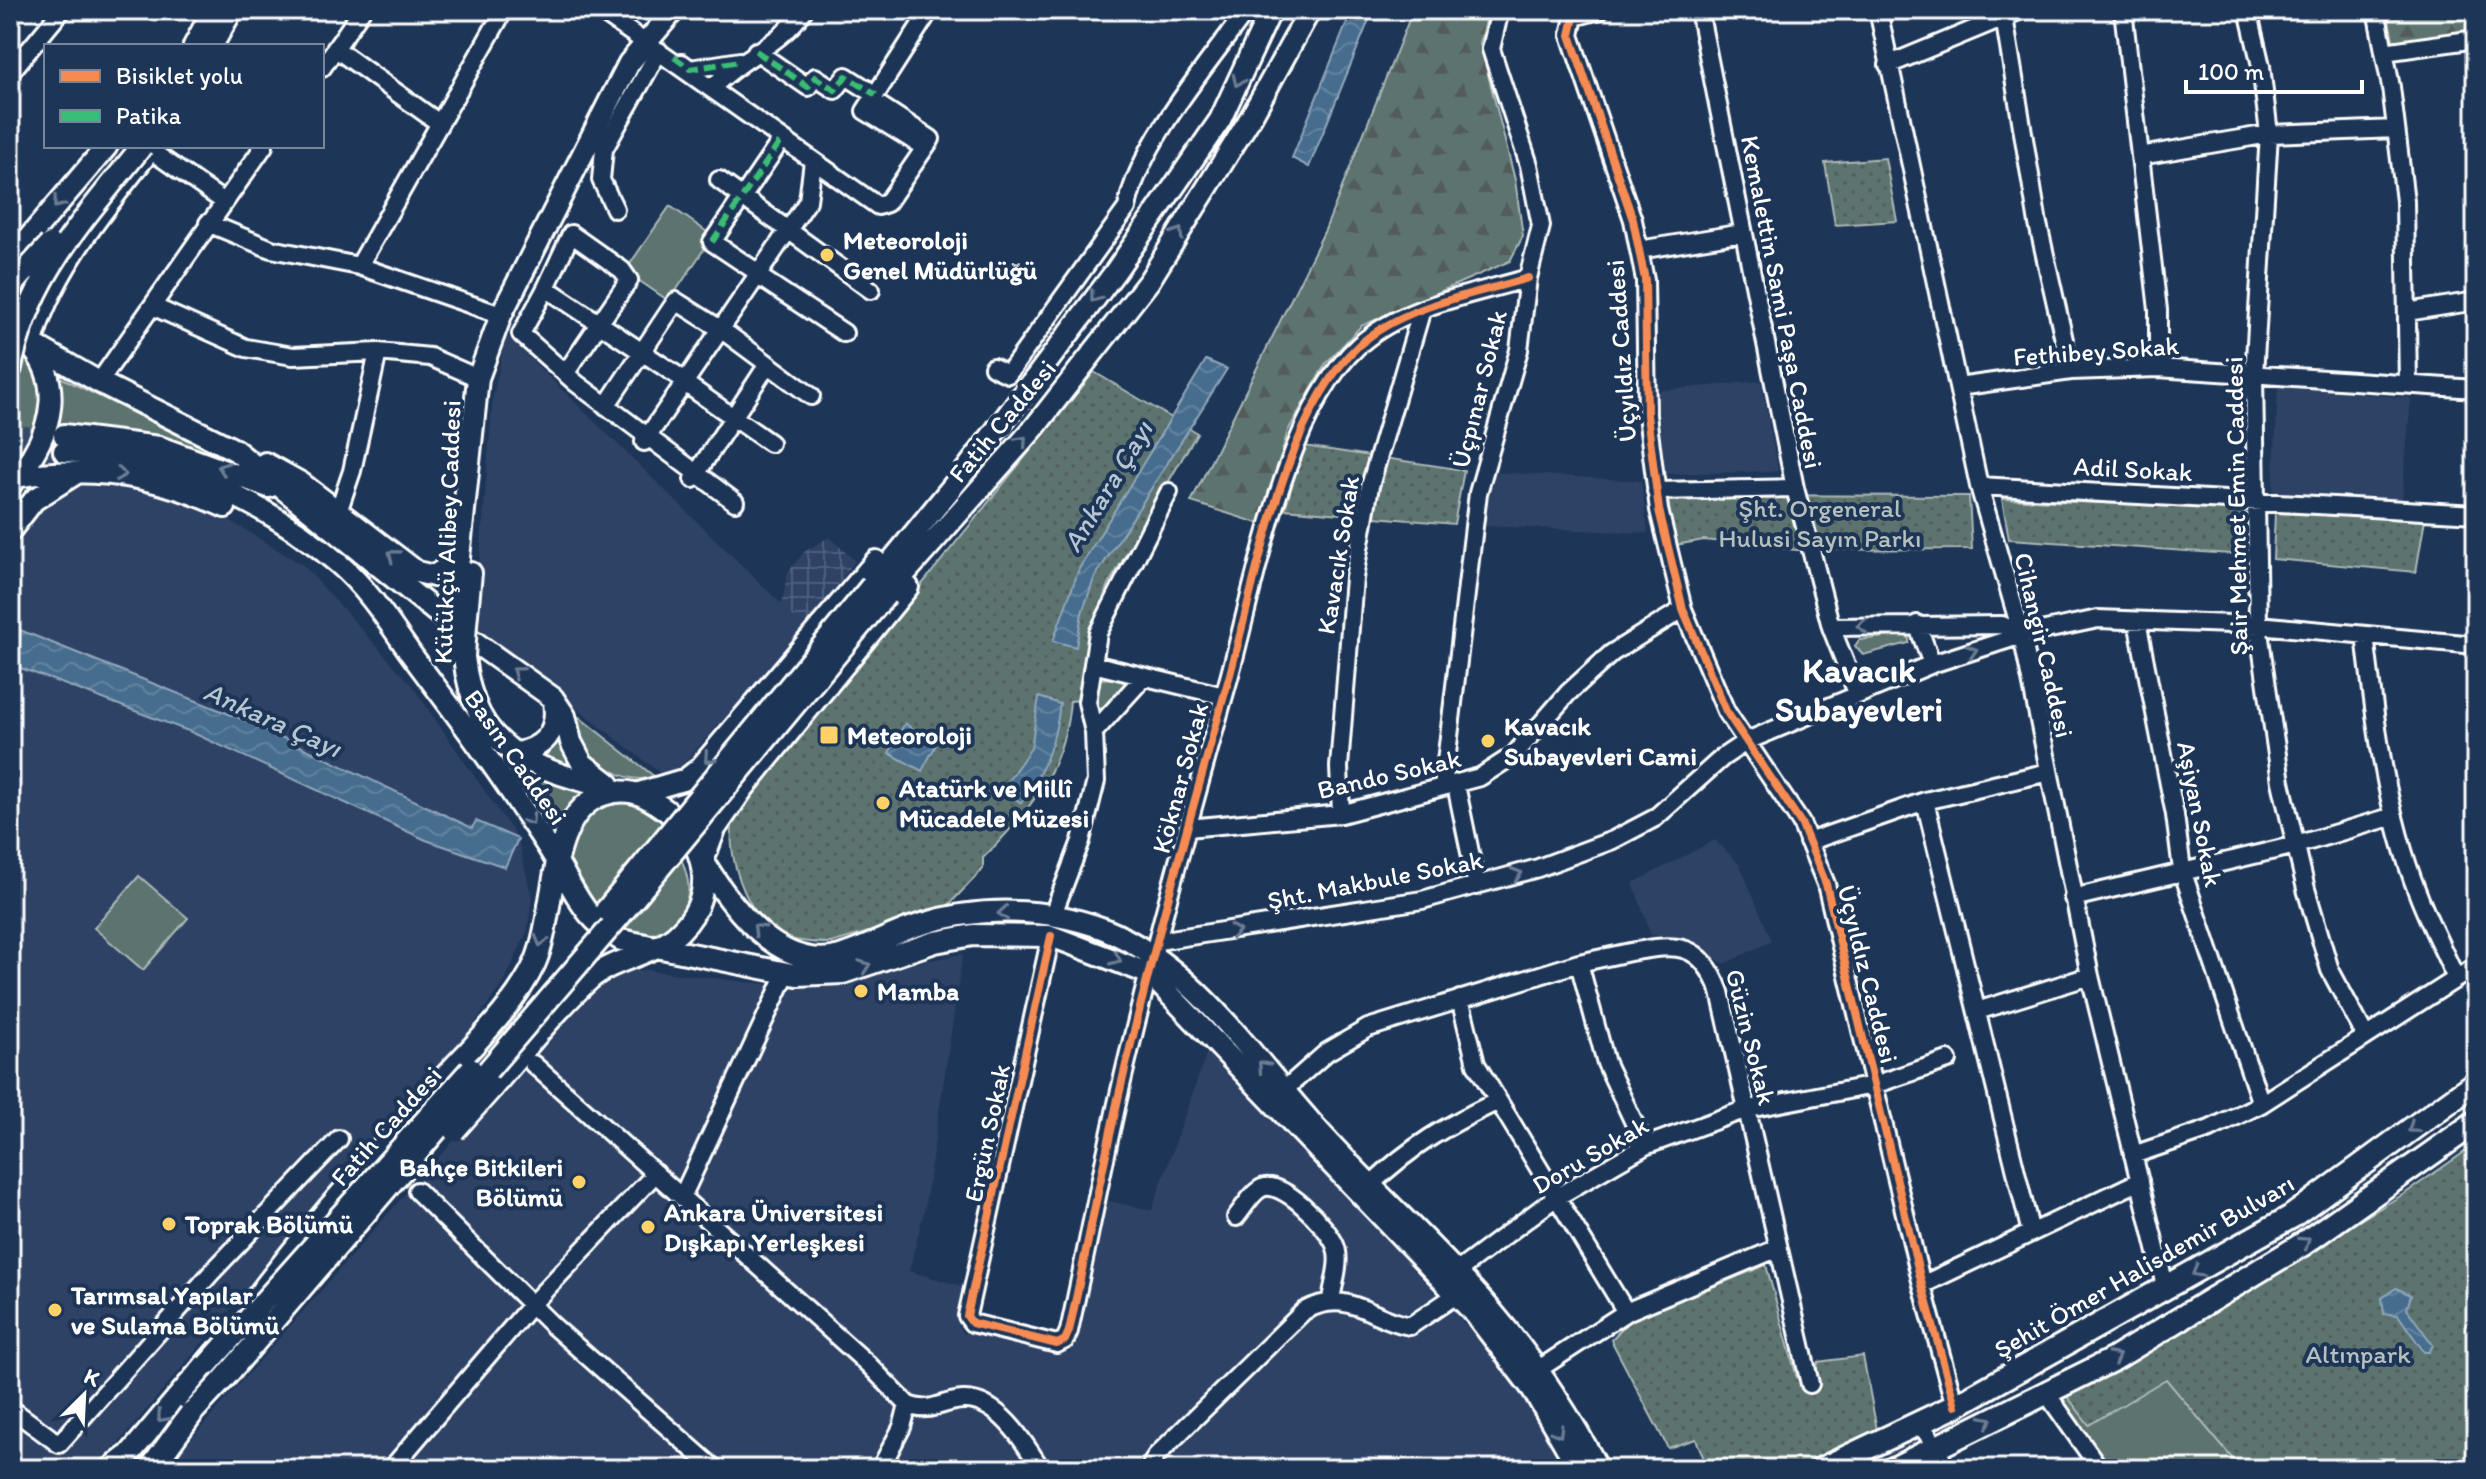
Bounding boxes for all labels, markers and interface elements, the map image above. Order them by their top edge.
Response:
legend [44,44,324,148]
scale bar [2186,44,2362,94]
text: 100 m [2198,57,2264,86]
text: Bisiklet yolu [116,61,243,90]
one-way arrow [1232,72,1248,87]
text: Patika [116,101,182,130]
street label: Kemalettin Sami Paşa Caddesi [1734,133,1830,471]
one-way arrow [53,193,68,208]
place label: Meteoroloji Genel Müdürlüğü [843,224,1038,286]
one-way arrow [1169,228,1184,242]
marker: Meteoroloji Genel Müdürlüğü [818,246,836,264]
street label: Üçyıldız Caddesi [1599,259,1643,443]
one-way arrow [1091,289,1105,303]
street label: Üçpınar Sokak [1444,306,1514,471]
street label: Fethibey Sokak [2012,329,2181,373]
street label: Fatih Caddesi [941,353,1063,489]
street label: Şair Mehmet Emin Caddesi [2217,356,2255,656]
street label: Kütükçü Alibey Caddesi [426,399,468,665]
water label: Ankara Çayı [1055,413,1160,558]
one-way arrow [1012,435,1027,450]
street label: Adil Sokak [2073,450,2194,488]
one-way arrow [217,461,231,477]
one-way arrow [114,465,128,482]
street label: Kavacık Sokak [1310,473,1366,637]
park label: Şht. Orgeneral Hulusi Sayın Parkı [1718,492,1922,554]
street label: Cihangir Caddesi [2007,549,2081,741]
one-way arrow [388,550,402,565]
one-way arrow [1855,617,1868,634]
one-way arrow [1964,644,1978,660]
district label: Kavacık Subayevleri [1775,650,1943,730]
one-way arrow [511,668,526,682]
water label: Ankara Çayı [199,674,349,765]
street label: Basın Caddesi [458,683,574,831]
street label: Köknar Sokak [1145,699,1215,857]
place label: Kavacık Subayevleri Cami [1504,710,1697,772]
place label: Meteoroloji [847,719,972,751]
marker: Meteoroloji [818,724,840,746]
marker: Kavacık Subayevleri Cami [1479,732,1497,750]
street label: Aşiyan Sokak [2170,738,2230,890]
street label: Bando Sokak [1314,742,1464,806]
one-way arrow [704,748,719,763]
place label: Atatürk ve Millî Mücadele Müzesi [898,772,1089,834]
marker: Atatürk ve Millî Mücadele Müzesi [874,794,892,812]
one-way arrow [520,811,535,826]
street label: Şht. Makbule Sokak [1264,843,1486,917]
one-way arrow [1509,867,1523,883]
street label: Üçyıldız Caddesi [1830,881,1906,1067]
one-way arrow [996,904,1009,921]
one-way arrow [1229,922,1242,939]
one-way arrow [753,924,767,938]
one-way arrow [533,934,550,947]
one-way arrow [1108,950,1122,966]
one-way arrow [857,959,871,975]
street label: Güzin Sokak [1719,966,1783,1109]
place label: Mamba [877,975,959,1007]
marker: Mamba [852,982,870,1000]
street label: Fatih Caddesi [324,1059,448,1193]
street label: Ergün Sokak [957,1061,1017,1205]
one-way arrow [1258,1061,1272,1076]
street label: Doru Sokak [1526,1109,1654,1201]
one-way arrow [2407,1119,2422,1133]
place label: Bahçe Bitkileri Bölümü [399,1151,564,1213]
street label: Şehit Ömer Halisdemir Bulvarı [1988,1167,2300,1365]
marker: Bahçe Bitkileri Bölümü [570,1173,588,1191]
place label: Ankara Üniversitesi Dışkapı Yerleşkesi [663,1196,883,1258]
place label: Toprak Bölümü [184,1208,354,1240]
marker: Toprak Bölümü [160,1215,178,1233]
marker: Ankara Üniversitesi Dışkapı Yerleşkesi [639,1218,657,1236]
one-way arrow [2296,1237,2310,1252]
one-way arrow [2191,1262,2206,1278]
place label: Tarımsal Yapılar ve Sulama Bölümü [70,1279,280,1341]
marker: Tarımsal Yapılar ve Sulama Bölümü [46,1301,64,1319]
park label: Altınpark [2305,1338,2411,1370]
one-way arrow [2106,1351,2121,1367]
north arrow [44,1355,124,1435]
text: K [80,1362,105,1393]
one-way arrow [157,1408,171,1423]
one-way arrow [1979,1415,1994,1431]
one-way arrow [1548,1423,1564,1438]

